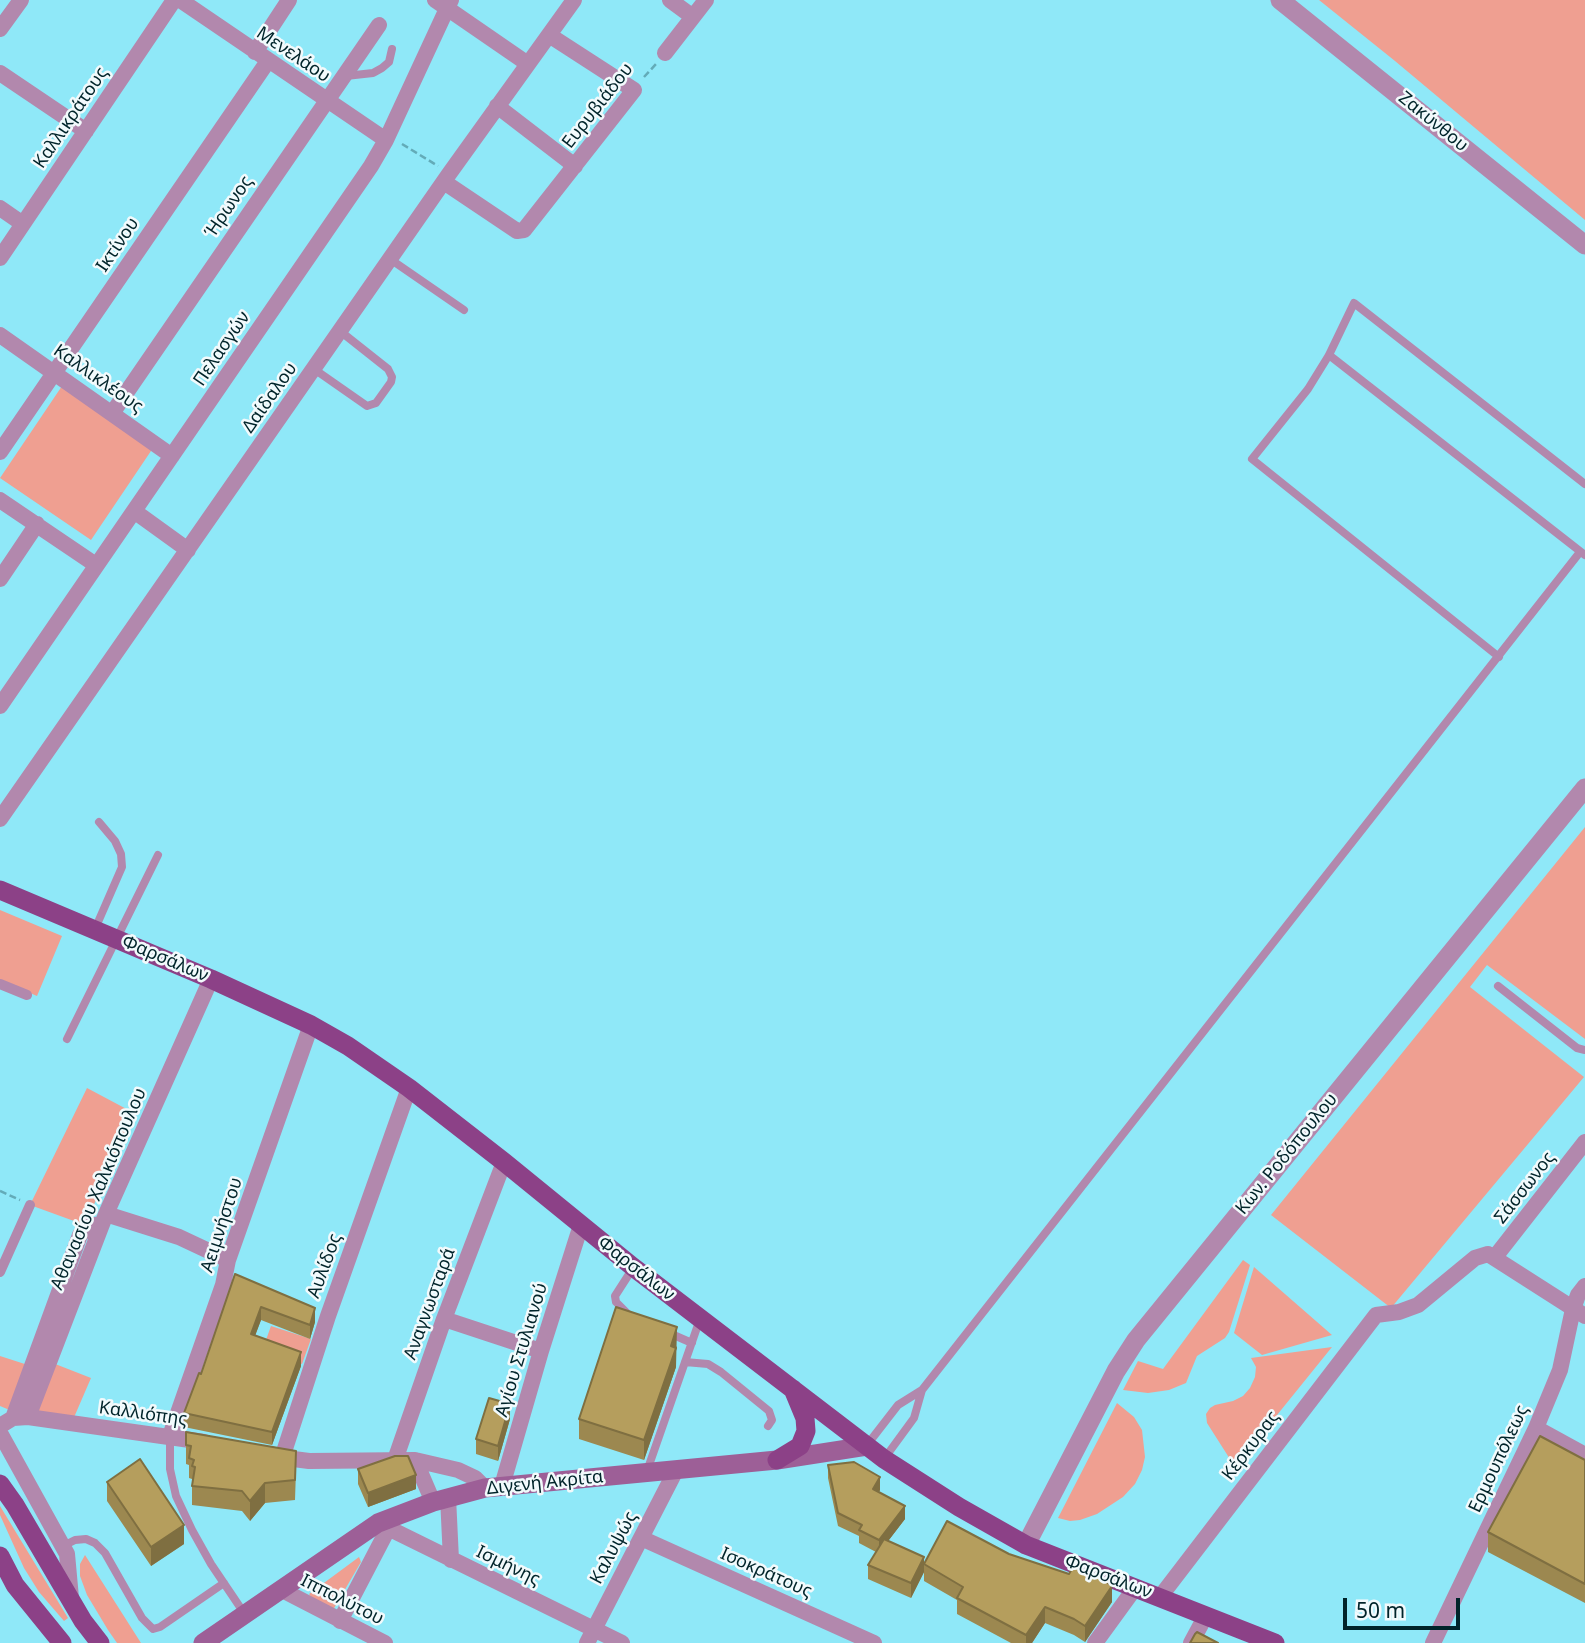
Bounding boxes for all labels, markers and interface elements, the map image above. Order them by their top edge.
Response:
street label: Μενελάου [252,22,334,88]
street label: Ευρυβιάδου [558,59,638,153]
street label: Καλλικράτους [29,63,113,173]
street label: Ζακύνθου [1394,87,1472,157]
street label: Ήρωνος [201,172,257,242]
street label: Ικτίνου [92,214,144,276]
street label: Πελασγών [189,308,255,390]
street label: Καλλικλέους [49,340,147,418]
street label: Δαίδαλου [238,359,302,437]
street label: Φαρσάλων [119,931,211,987]
street label: Αθανασίου Χαλκιόπουλου [47,1085,151,1293]
street label: Κων. Ροδόπουλου [1231,1089,1343,1219]
street label: Σάσσωνος [1490,1148,1560,1228]
street label: Αειμνήστου [197,1175,247,1275]
street label: Αυλίδος [303,1231,347,1301]
street label: Φαρσάλων [593,1232,679,1306]
street label: Αναγνωσταρά [400,1245,460,1363]
street label: Αγίου Στυλιανού [491,1280,553,1420]
street label: Καλλιόπης [98,1397,188,1431]
street label: Ερμουπόλεως [1465,1402,1533,1516]
street label: Κέρκυρας [1218,1407,1284,1485]
street label: Διγενή Ακρίτα [486,1466,604,1500]
street label: Καλυψώς [586,1508,642,1588]
street label: Ισμήνης [473,1541,543,1591]
street label: Ισοκράτους [717,1543,815,1603]
street label: Φαρσάλων [1061,1551,1155,1603]
street label: Ιππολύτου [297,1570,387,1630]
scale bar [1347,1584,1464,1628]
text: 50 m [1356,1596,1405,1624]

